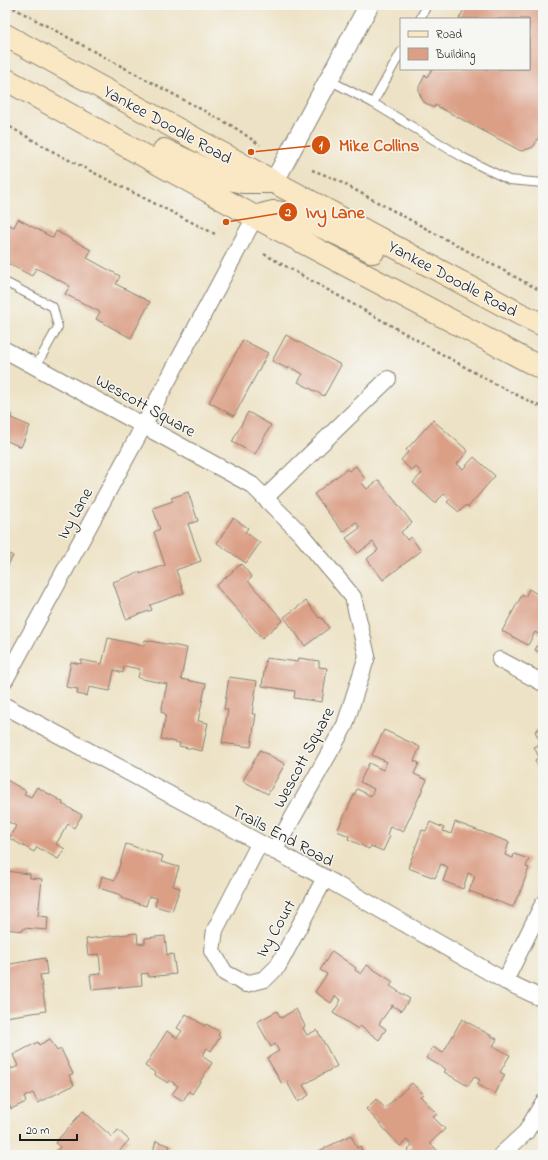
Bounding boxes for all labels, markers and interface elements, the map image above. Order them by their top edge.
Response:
legend [400,18,530,70]
text: Road [436,26,462,44]
text: Building [435,46,475,65]
street label: Yankee Doodle Road [98,80,237,171]
callout: Mike Collins [311,130,427,160]
text: Mike Collins [339,134,419,160]
text: 1 [319,137,323,155]
callout: Ivy Lane [278,197,373,227]
text: Ivy Lane [305,201,365,228]
text: 2 [284,204,291,222]
street label: Yankee Doodle Road [383,235,522,324]
street label: Wescott Square [91,368,200,444]
street label: Ivy Lane [51,483,101,545]
street label: Wescott Square [267,702,342,813]
street label: Trails End Road [227,799,338,874]
street label: Ivy Court [250,895,304,963]
scale bar [20,1116,77,1142]
text: 20 m [26,1122,49,1140]

